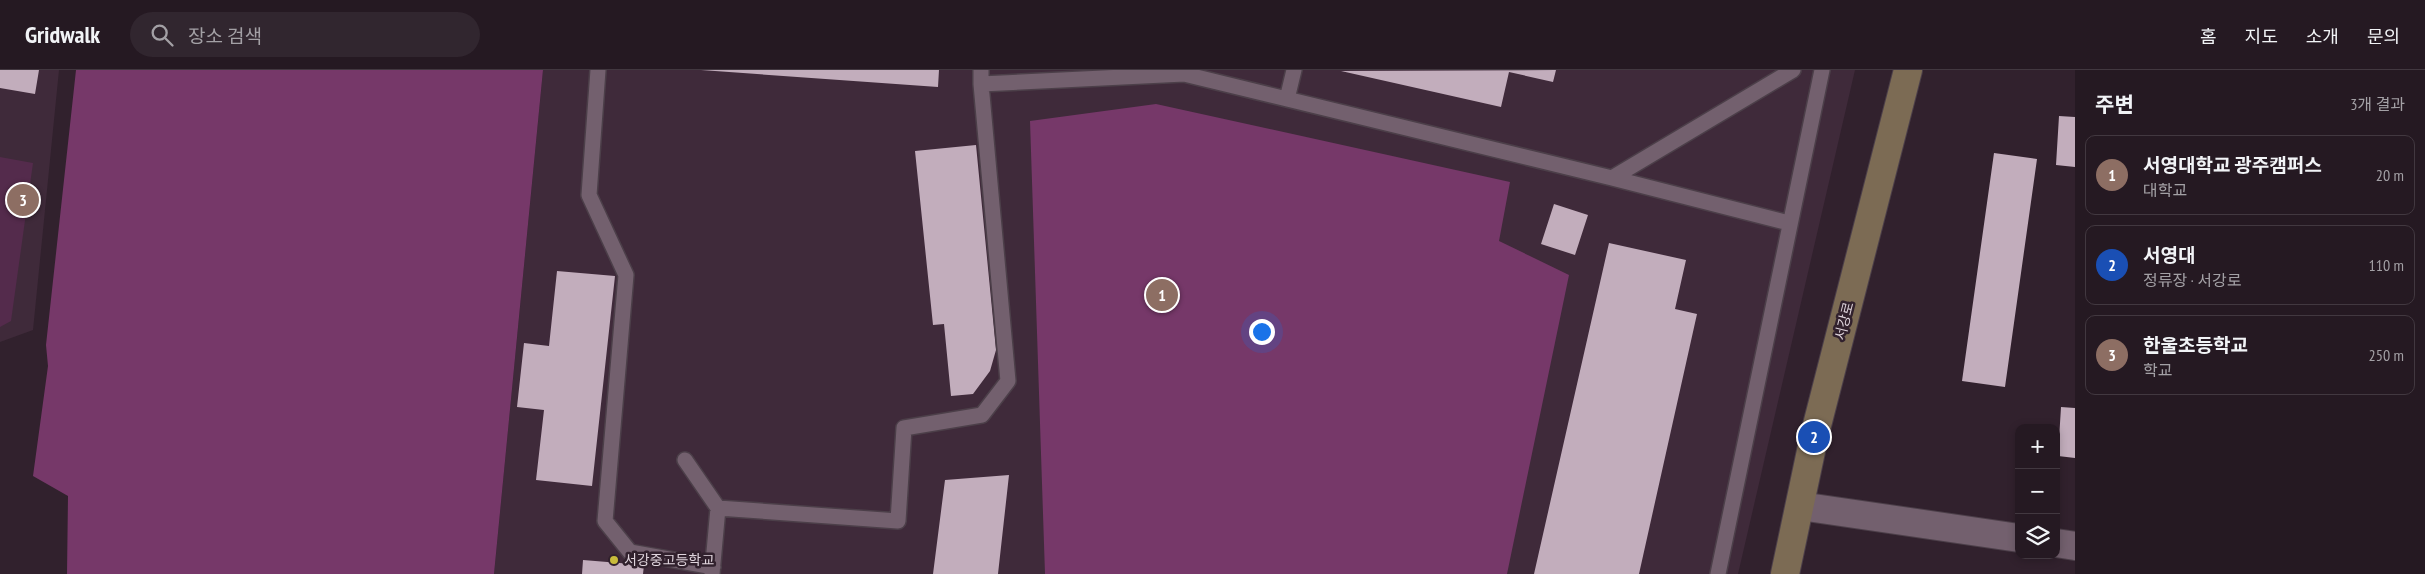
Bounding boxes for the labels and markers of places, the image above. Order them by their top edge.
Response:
pin: 3 [7,181,39,219]
pin: 1 [1146,276,1178,314]
pin: 2 [1798,418,1830,456]
place label: 서강중고등학교 [624,551,714,569]
marker: 서강중고등학교 [608,554,620,566]

